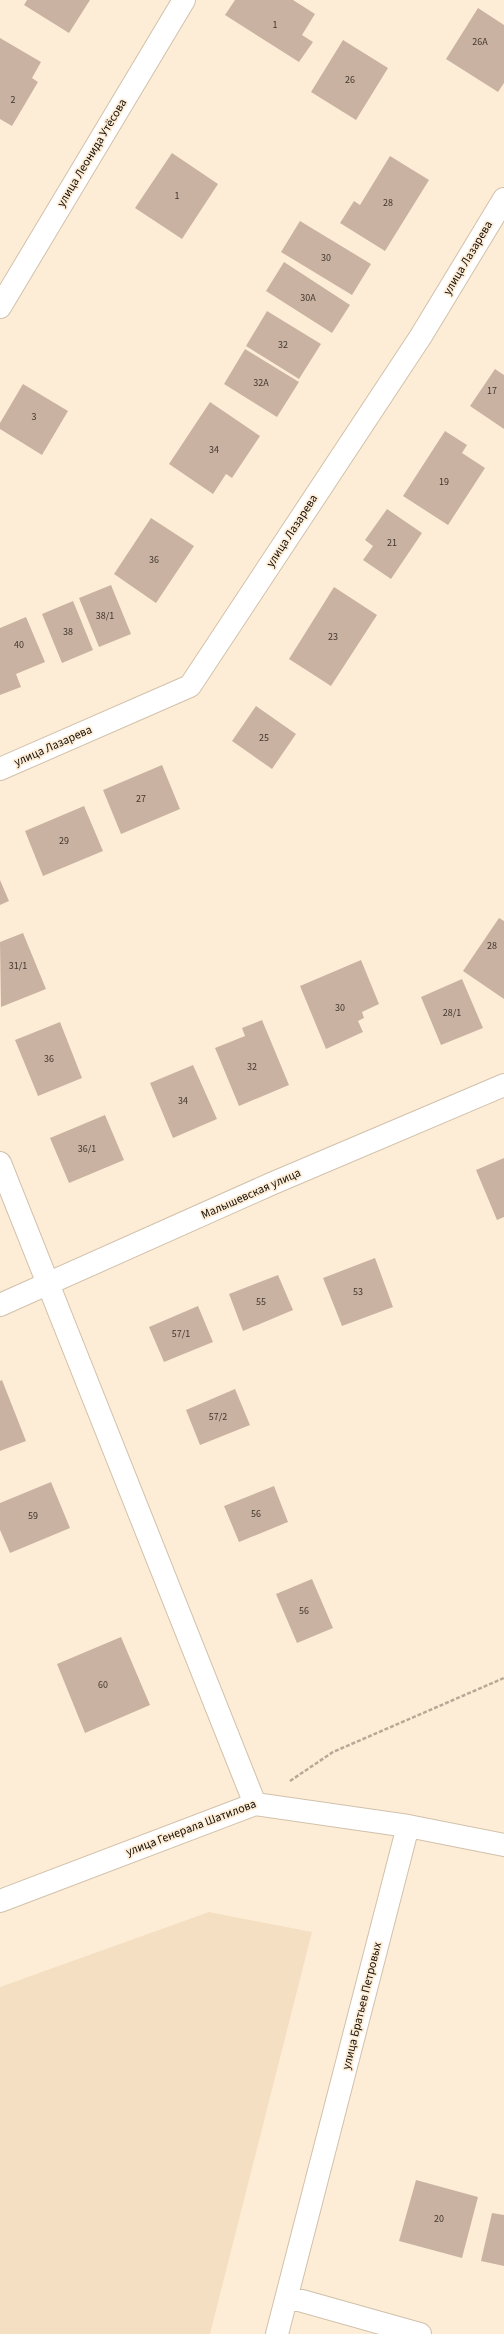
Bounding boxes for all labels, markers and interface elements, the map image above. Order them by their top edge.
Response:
house number: 1 [273,18,278,32]
house number: 26А [472,35,488,49]
house number: 26 [345,73,355,87]
house number: 2 [11,93,16,107]
street label: улица Леонида Утёсова [53,96,131,210]
house number: 1 [175,189,180,203]
house number: 28 [383,196,393,210]
street label: улица Лазарева [439,218,497,298]
house number: 30 [321,251,331,265]
house number: 30А [300,291,316,305]
house number: 32 [278,338,288,352]
house number: 32А [253,376,269,390]
house number: 17 [487,384,497,398]
house number: 3 [32,410,37,424]
house number: 34 [209,443,219,457]
house number: 19 [439,475,449,489]
street label: улица Лазарева [262,491,322,571]
house number: 21 [387,536,397,550]
house number: 36 [149,553,159,567]
house number: 38/1 [96,609,114,623]
house number: 38 [63,625,73,639]
house number: 23 [328,630,338,644]
house number: 40 [14,638,24,652]
street label: улица Лазарева [11,721,95,771]
house number: 25 [259,731,269,745]
house number: 27 [136,792,146,806]
house number: 29 [59,834,69,848]
house number: 28 [487,939,497,953]
house number: 31/1 [9,959,27,973]
house number: 30 [335,1001,345,1015]
house number: 28/1 [443,1006,461,1020]
house number: 36 [44,1052,54,1066]
house number: 32 [247,1060,257,1074]
house number: 34 [178,1094,188,1108]
house number: 36/1 [78,1142,96,1156]
street label: Малышевская улица [198,1164,304,1224]
house number: 53 [353,1285,363,1299]
house number: 55 [256,1295,266,1309]
house number: 57/1 [172,1327,190,1341]
house number: 57/2 [209,1410,227,1424]
house number: 56 [251,1507,261,1521]
house number: 59 [28,1509,38,1523]
house number: 56 [299,1604,309,1618]
house number: 60 [98,1678,108,1692]
street label: улица Генерала Шатилова [123,1795,259,1861]
street label: улица Братьев Петровых [338,1940,386,2072]
house number: 20 [434,2212,444,2226]

